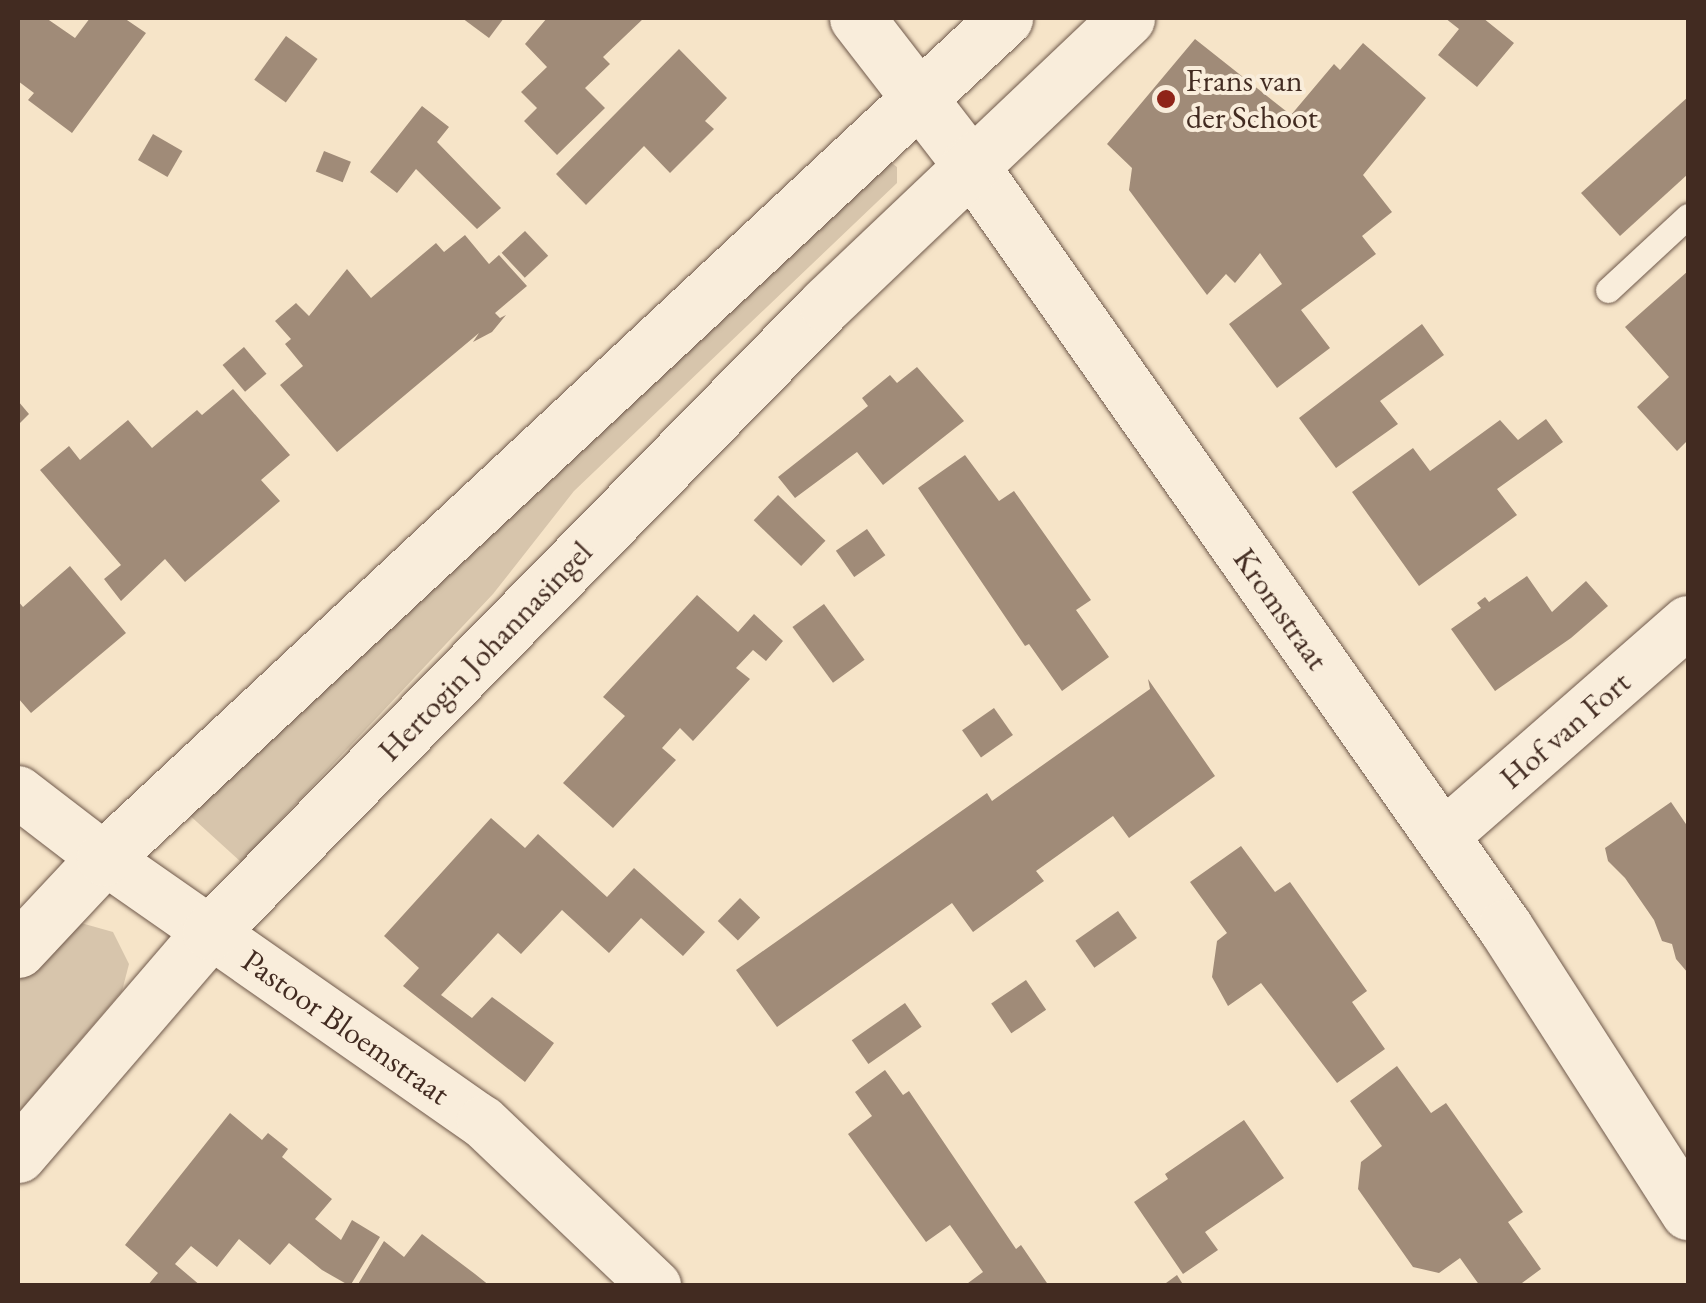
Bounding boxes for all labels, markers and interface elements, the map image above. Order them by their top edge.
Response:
place label: Frans van der Schoot [1186,62,1318,137]
marker: Frans van der Schoot [1155,88,1177,110]
street label: Hertogin Johannasingel [370,533,600,769]
street label: Kromstraat [1225,541,1337,677]
street label: Hof van Fort [1492,663,1638,797]
street label: Pastoor Bloemstraat [235,941,457,1113]

